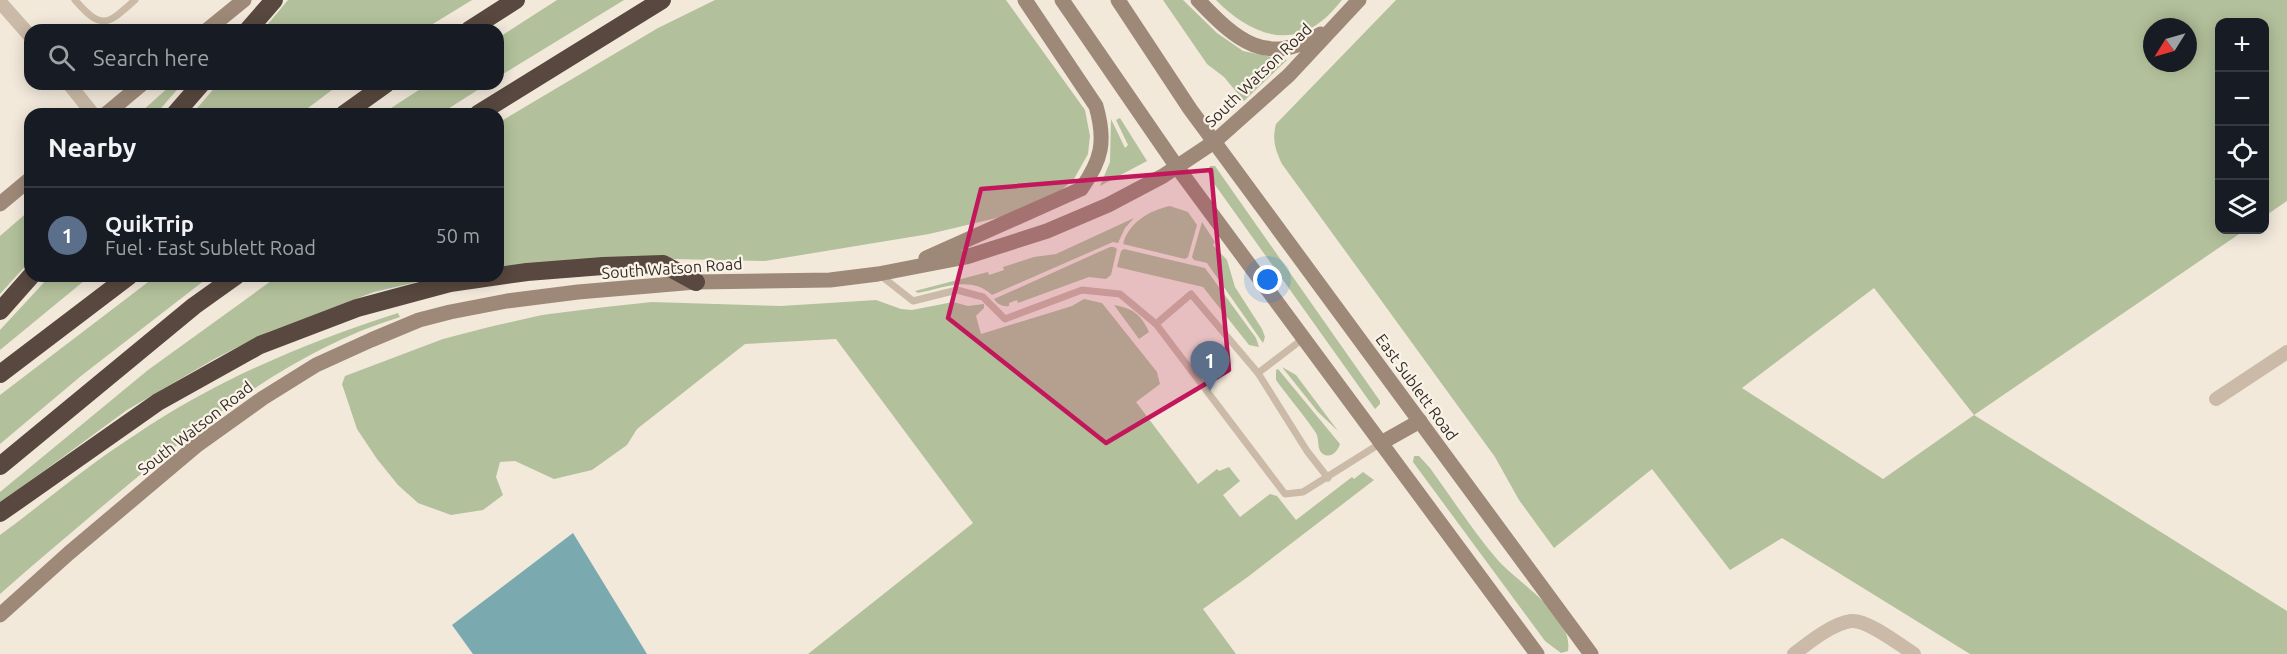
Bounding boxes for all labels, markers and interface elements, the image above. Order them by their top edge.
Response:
north arrow [2143,18,2197,72]
map controls [2215,18,2269,234]
button: + [2215,18,2269,72]
street label: South Watson Road [1201,20,1315,130]
search box [24,24,504,90]
icon: search [45,41,78,74]
text: Search here [93,45,209,70]
button: − [2215,72,2269,126]
button: locate [2215,126,2269,180]
text: Nearby [48,133,136,162]
button: layers [2215,180,2269,234]
text: QuikTrip [105,211,194,236]
text: 1 [62,224,73,247]
text: 50 m [436,224,480,247]
text: Fuel · East Sublett Road [105,236,316,259]
street label: South Watson Road [601,254,743,282]
your location [1253,265,1282,294]
street label: East Sublett Road [1372,330,1462,444]
pin: 1 [1190,342,1230,391]
street label: South Watson Road [134,378,256,478]

